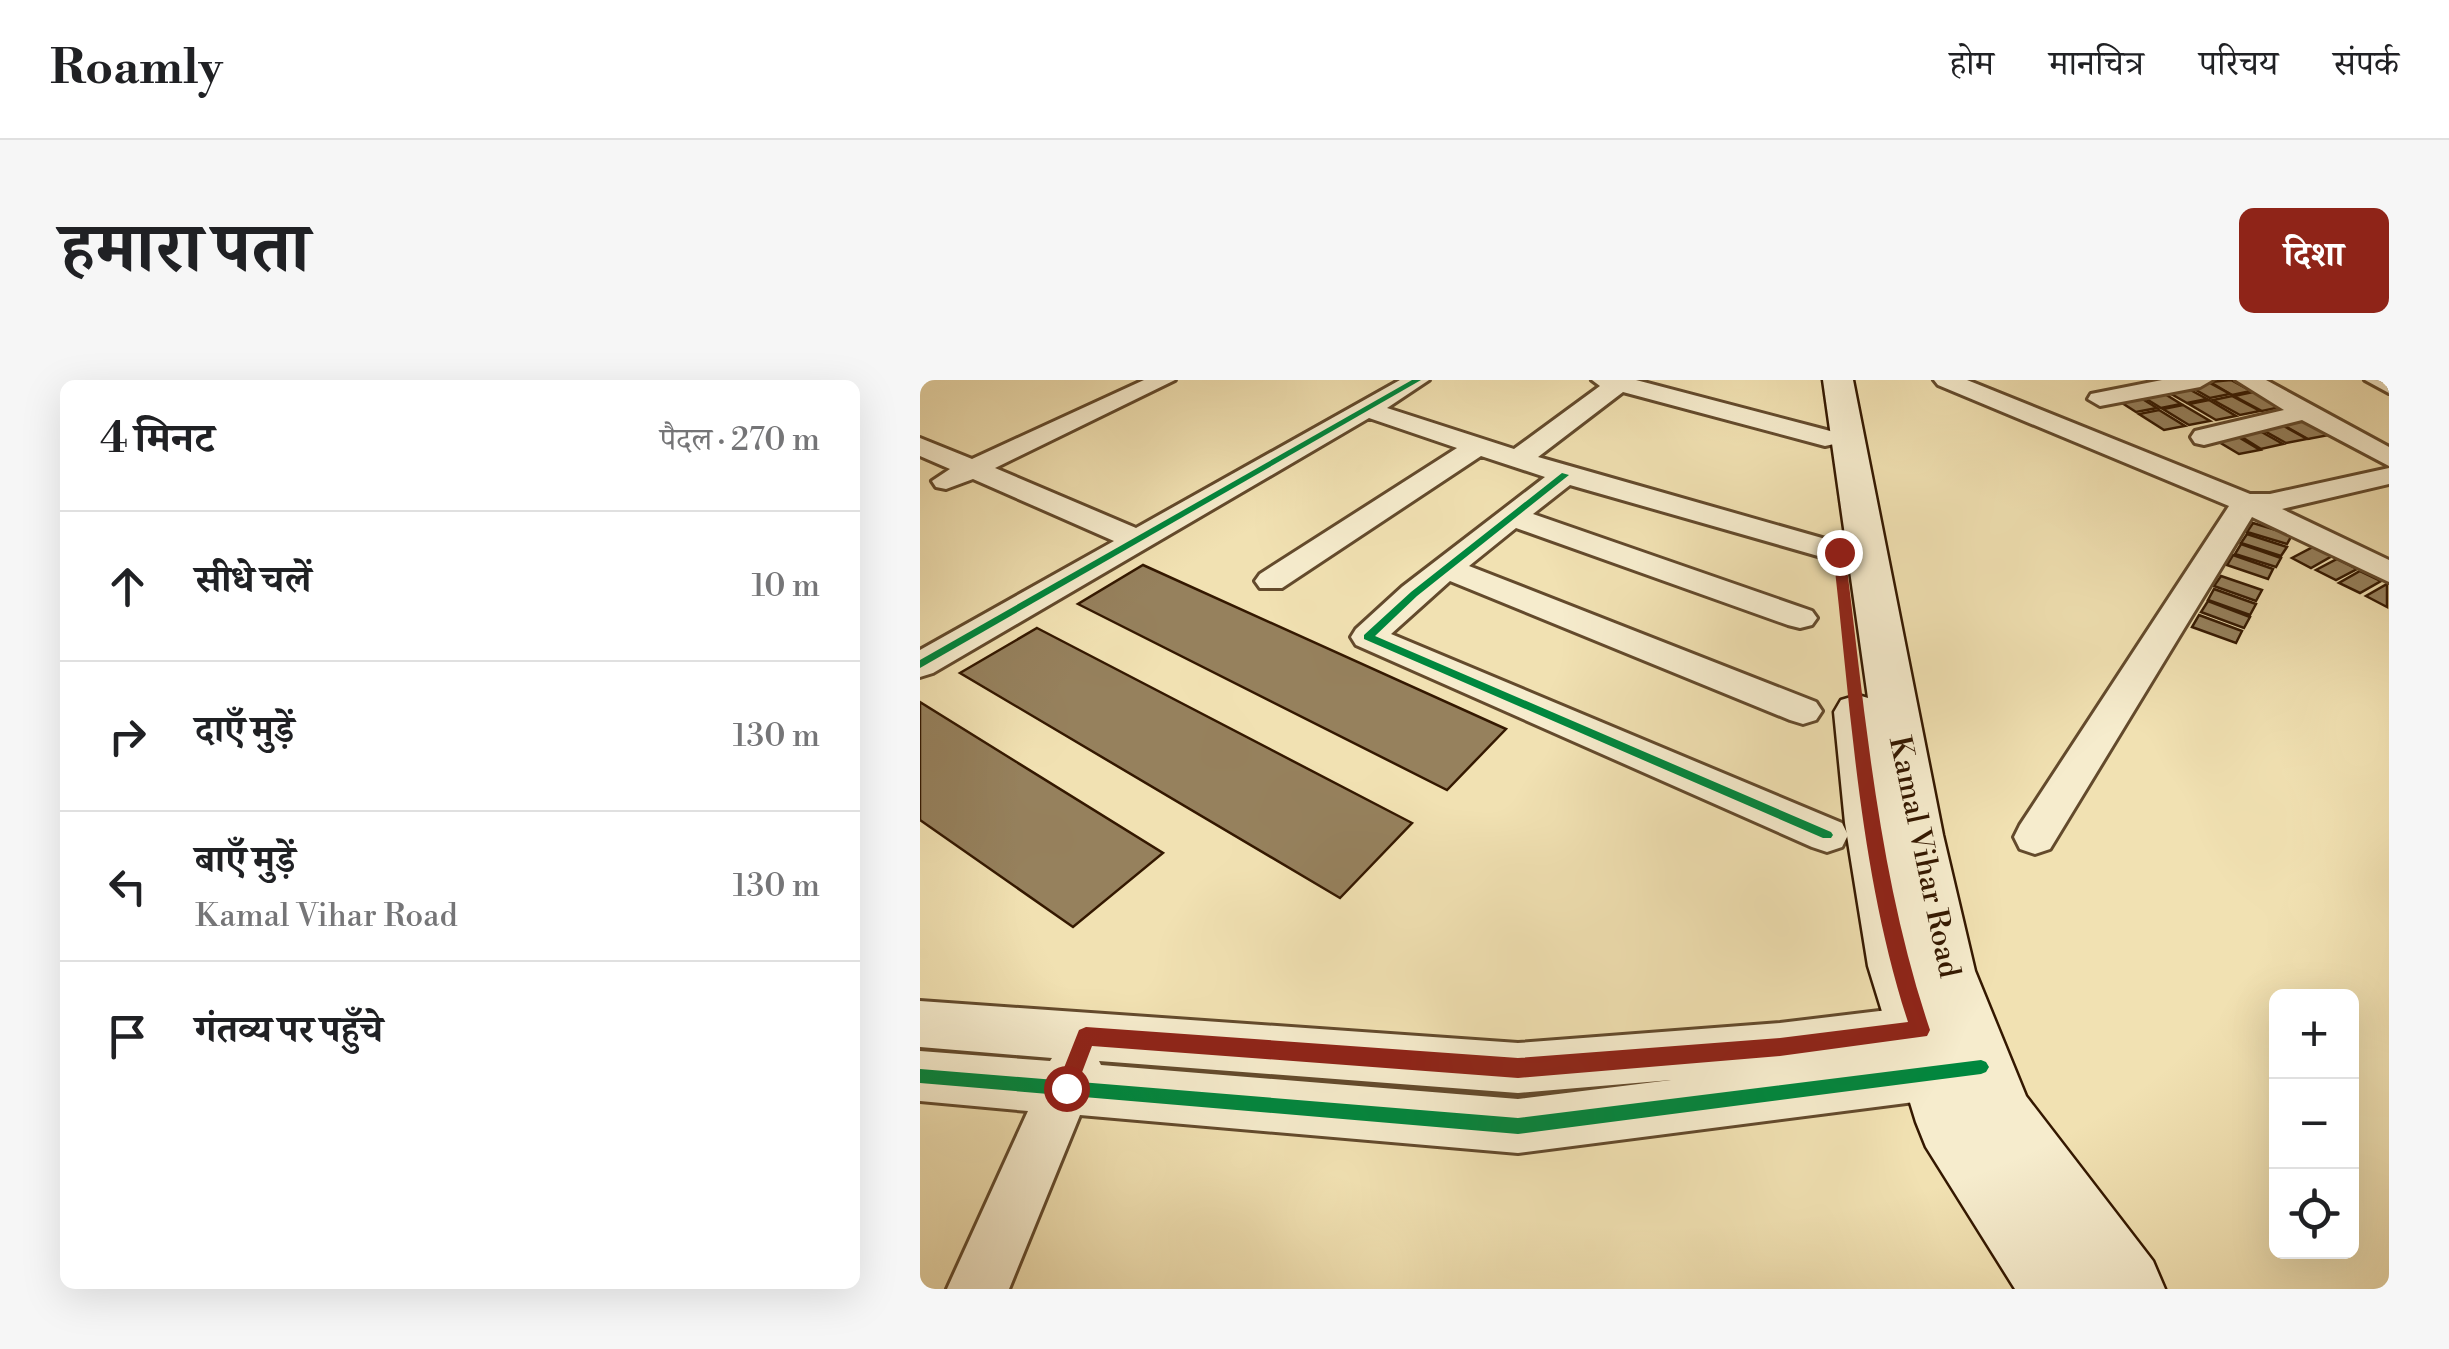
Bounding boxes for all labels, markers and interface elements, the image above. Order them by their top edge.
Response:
text: Roamly [50,39,223,99]
text: होम [1949,43,1994,86]
text: मानचित्र [2049,43,2144,86]
text: परिचय [2199,43,2278,86]
text: संपर्क [2333,43,2399,86]
text: हमारा पता [60,206,309,294]
button: दिशा [2239,208,2389,313]
text: 4 मिनट [100,413,214,466]
text: पैदल · 270 m [660,420,820,460]
route end [1817,530,1863,576]
text: सीधे चलें [195,557,311,604]
icon: ahead [100,559,155,614]
text: 10 m [751,566,820,606]
text: दाएँ मुड़ें [195,707,294,754]
icon: right [100,709,155,764]
text: 130 m [733,716,820,756]
street label: Kamal Vihar Road [1880,733,1968,981]
text: बाएँ मुड़ें [195,837,295,884]
icon: left [100,859,155,914]
text: 130 m [733,866,820,906]
text: Kamal Vihar Road [195,896,458,936]
map controls [2269,989,2359,1259]
button: + [2269,989,2359,1079]
text: गंतव्य पर पहुँचे [195,1007,383,1054]
icon: arrive [100,1009,155,1064]
route start [1044,1066,1090,1112]
button: − [2269,1079,2359,1169]
button: locate [2269,1169,2359,1259]

